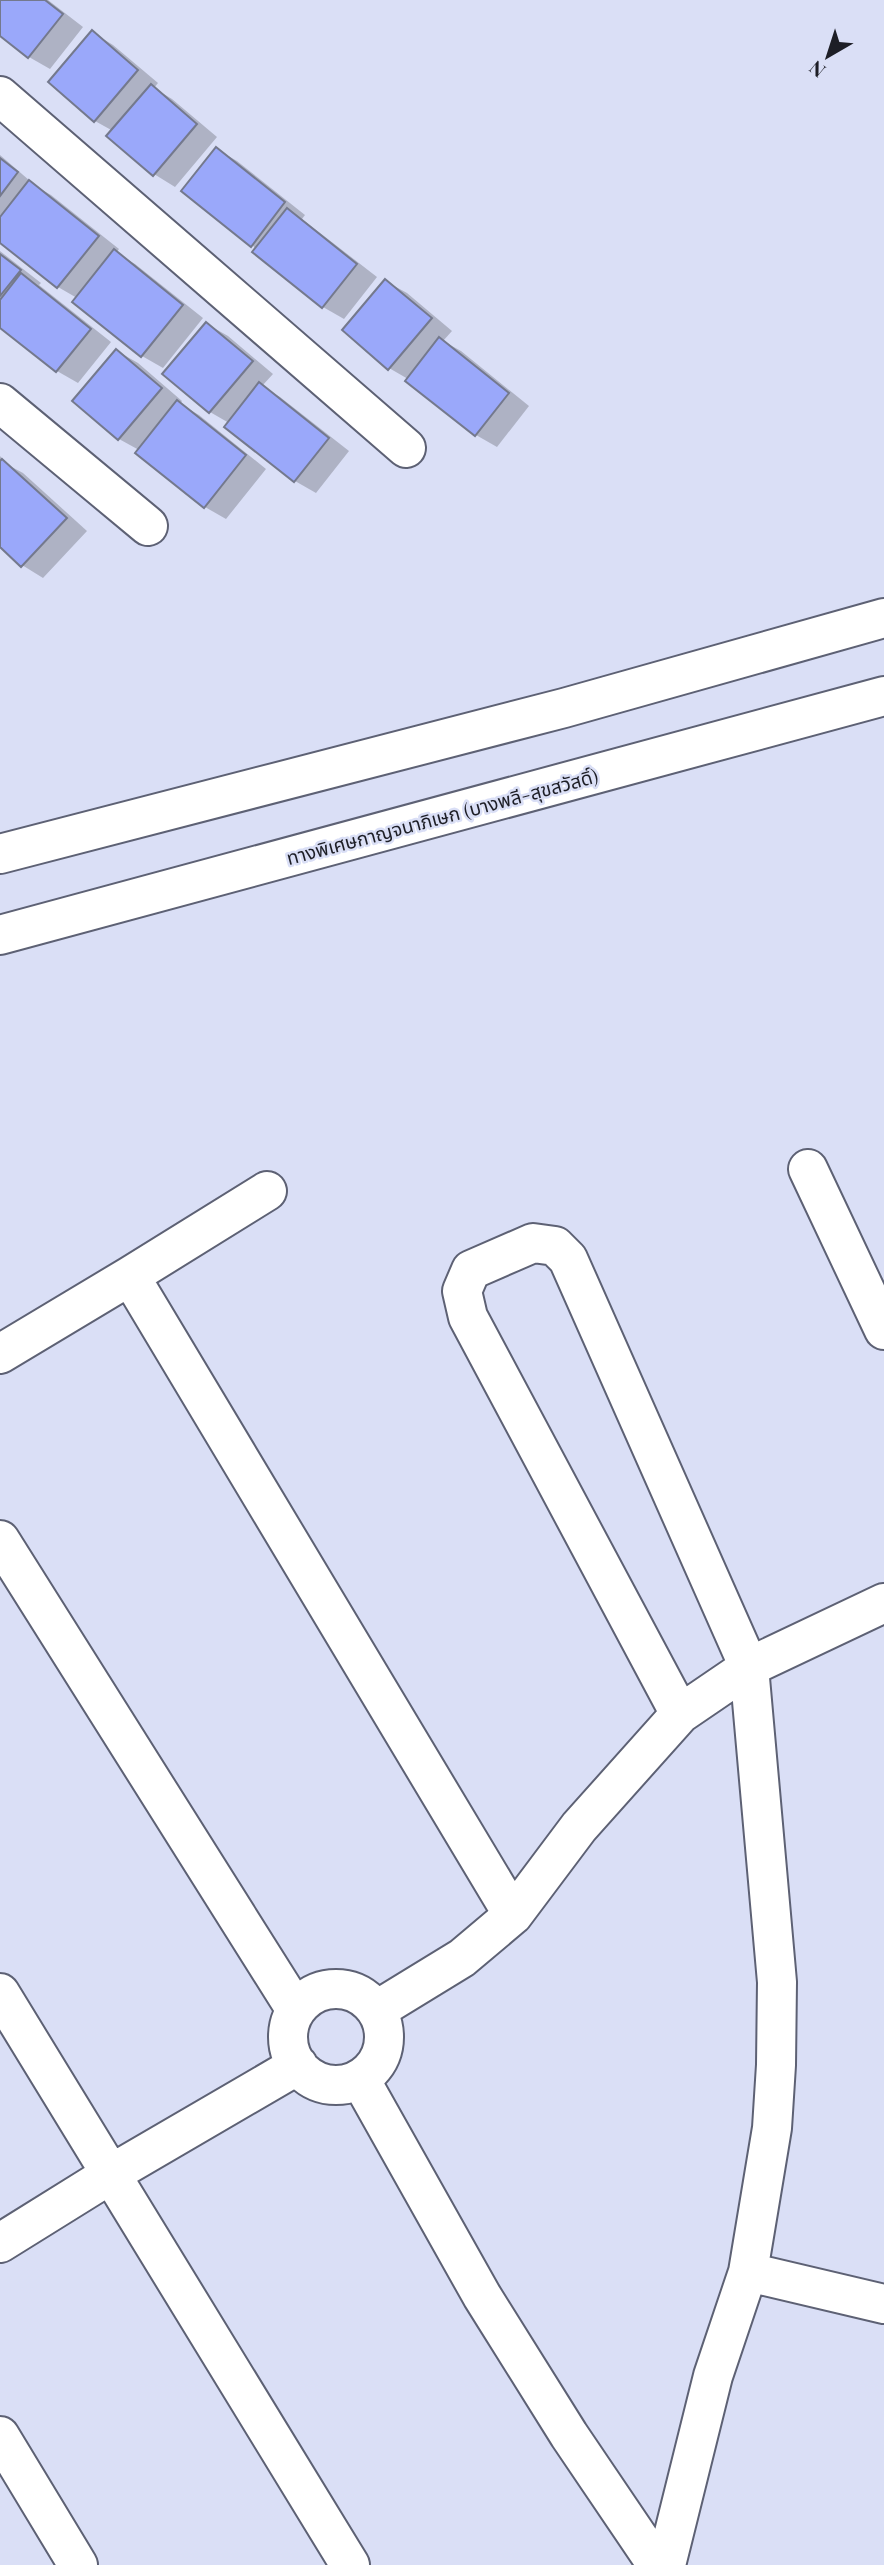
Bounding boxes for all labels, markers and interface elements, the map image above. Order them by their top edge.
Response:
north arrow [793,21,863,91]
text: N [803,55,830,84]
street label: ทางพิเศษกาญจนาภิเษก (บางพลี-สุขสวัสดิ์) [283,762,601,870]

